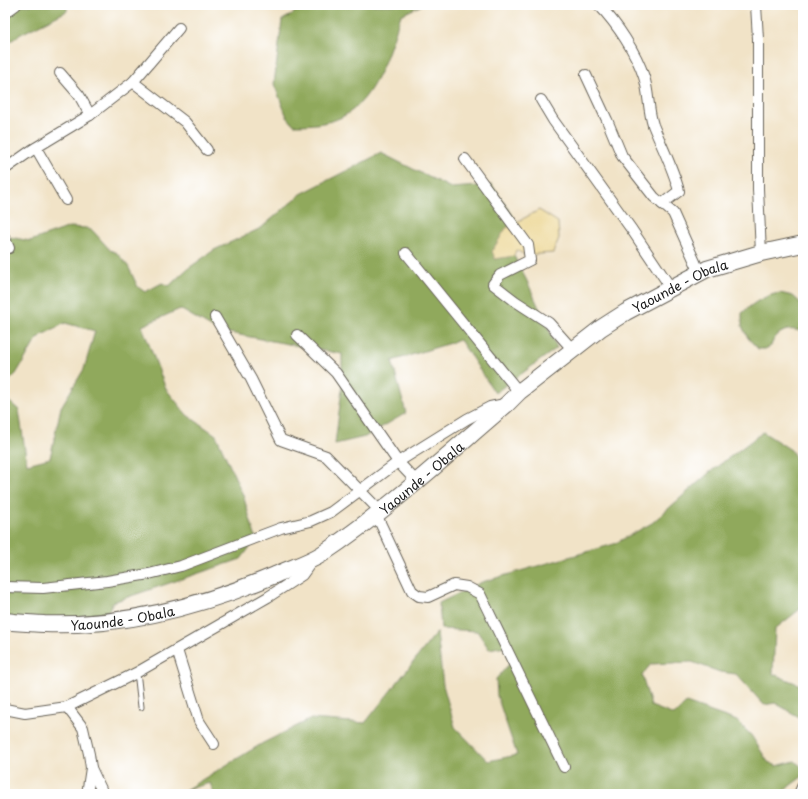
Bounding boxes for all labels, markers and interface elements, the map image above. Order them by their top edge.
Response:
street label: Yaounde - Obala [629,254,731,317]
street label: Yaounde - Obala [375,436,468,518]
street label: Yaounde - Obala [70,600,177,634]

